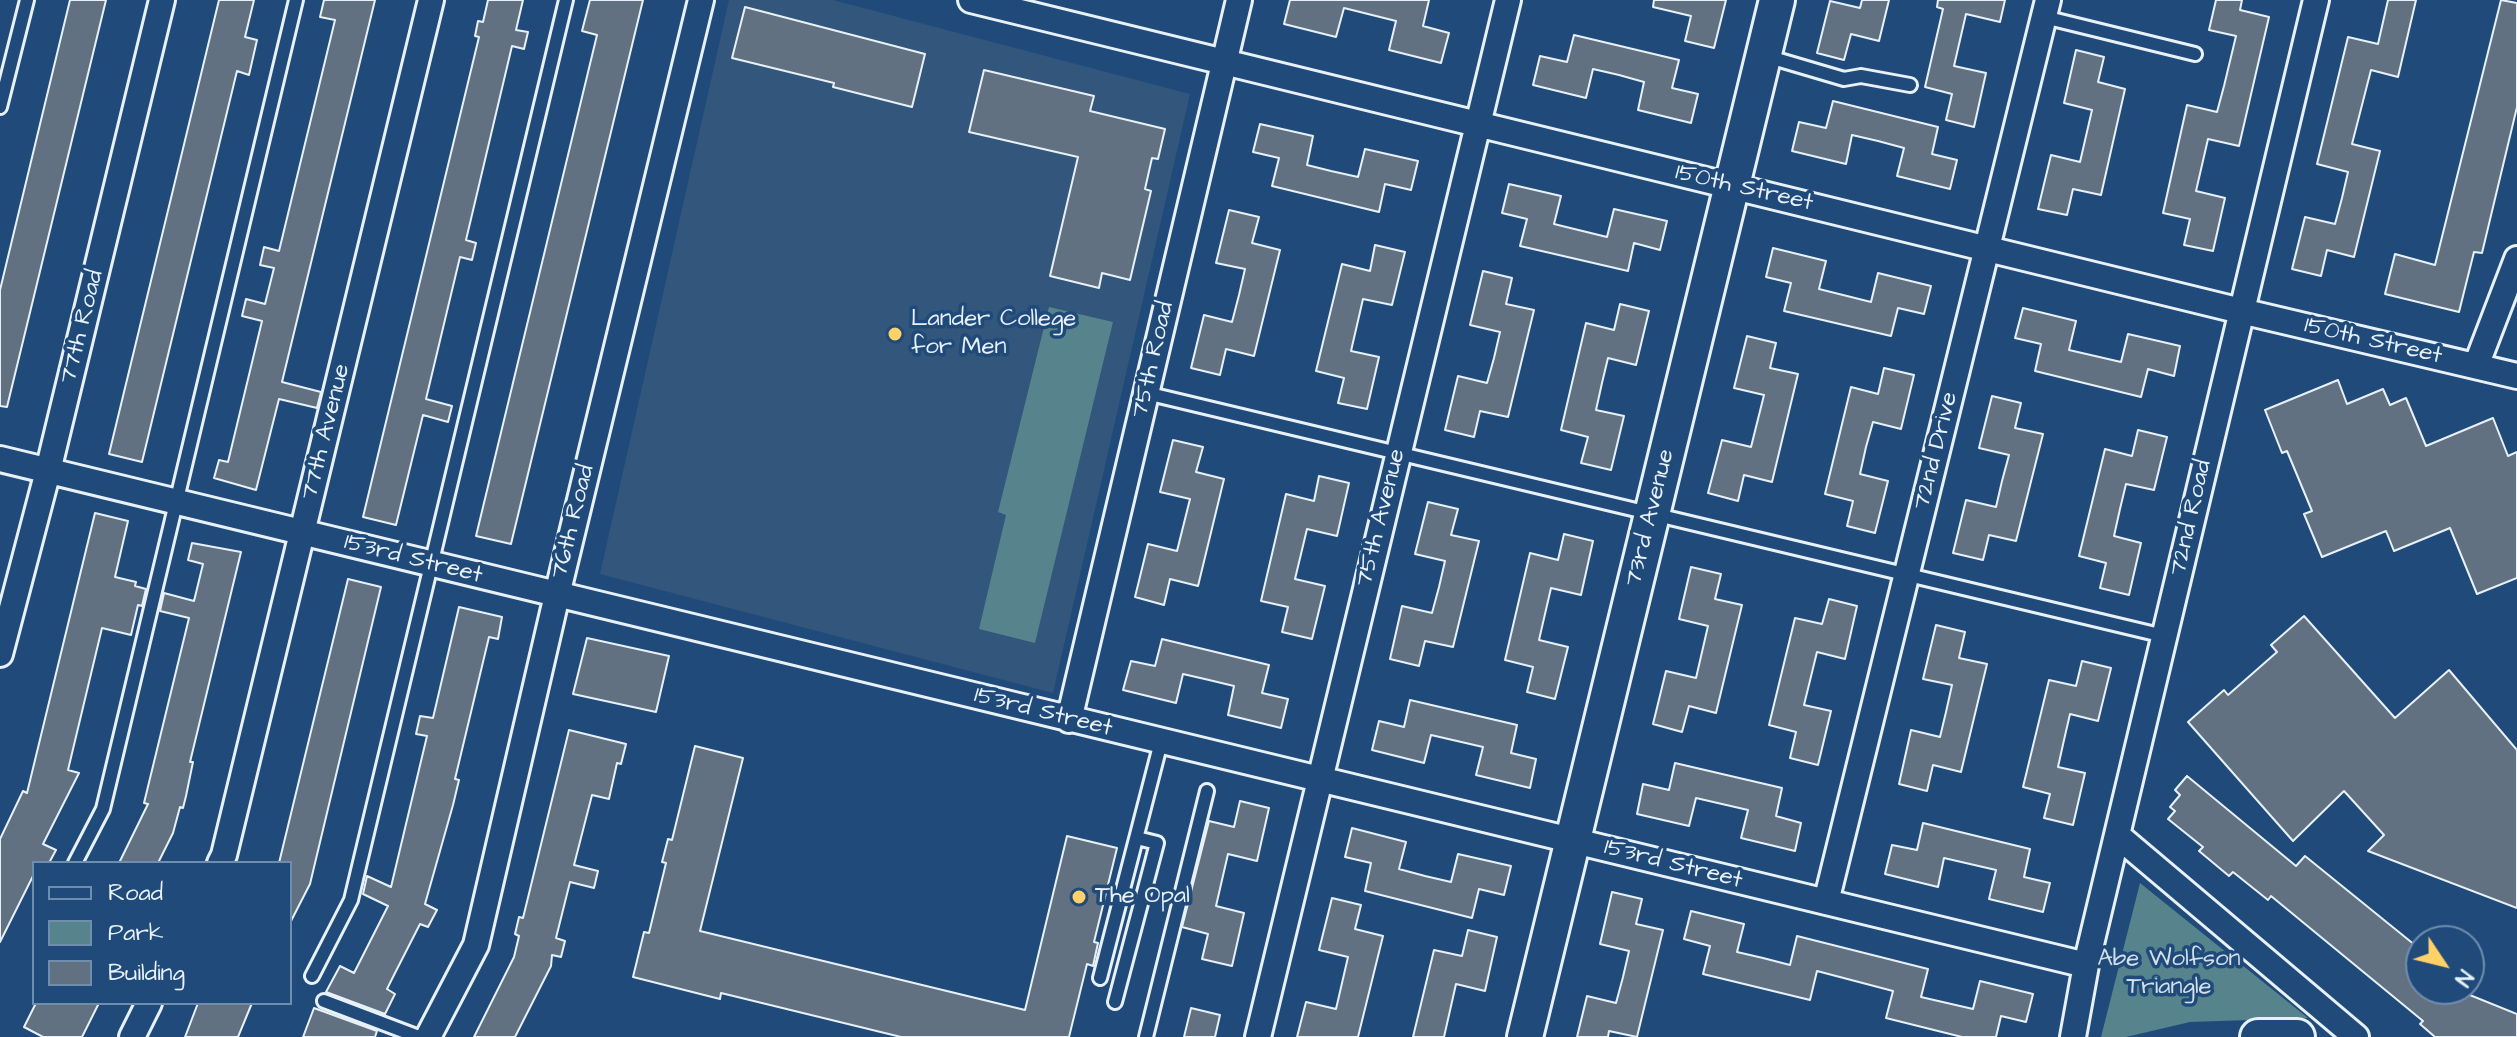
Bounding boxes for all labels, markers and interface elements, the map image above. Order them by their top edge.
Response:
street label: 150th Street [1672,159,1816,219]
street label: 77th Road [55,267,111,387]
street label: 75th Road [1127,299,1181,421]
place label: Lander College for Men [911,306,1076,362]
street label: 150th Street [2301,312,2445,372]
marker: Lander College for Men [886,325,904,343]
street label: 77th Avenue [296,361,358,503]
street label: 72nd Drive [1908,389,1966,513]
street label: 75th Avenue [1351,446,1413,590]
street label: 73rd Avenue [1620,447,1682,589]
street label: 72nd Road [2165,457,2219,579]
street label: 76th Road [546,462,602,582]
street label: 153rd Street [341,529,485,591]
street label: 153rd Street [971,682,1115,744]
street label: 153rd Street [1601,834,1745,896]
legend [32,861,292,1005]
text: Road [108,876,163,910]
place label: The Opal [1095,883,1190,911]
marker: The Opal [1070,888,1088,906]
text: Park [108,916,164,950]
north arrow [2405,925,2485,1005]
park label: Abe Wolfson Triangle [2097,946,2241,1002]
text: Building [108,956,185,990]
text: N [2447,963,2480,992]

